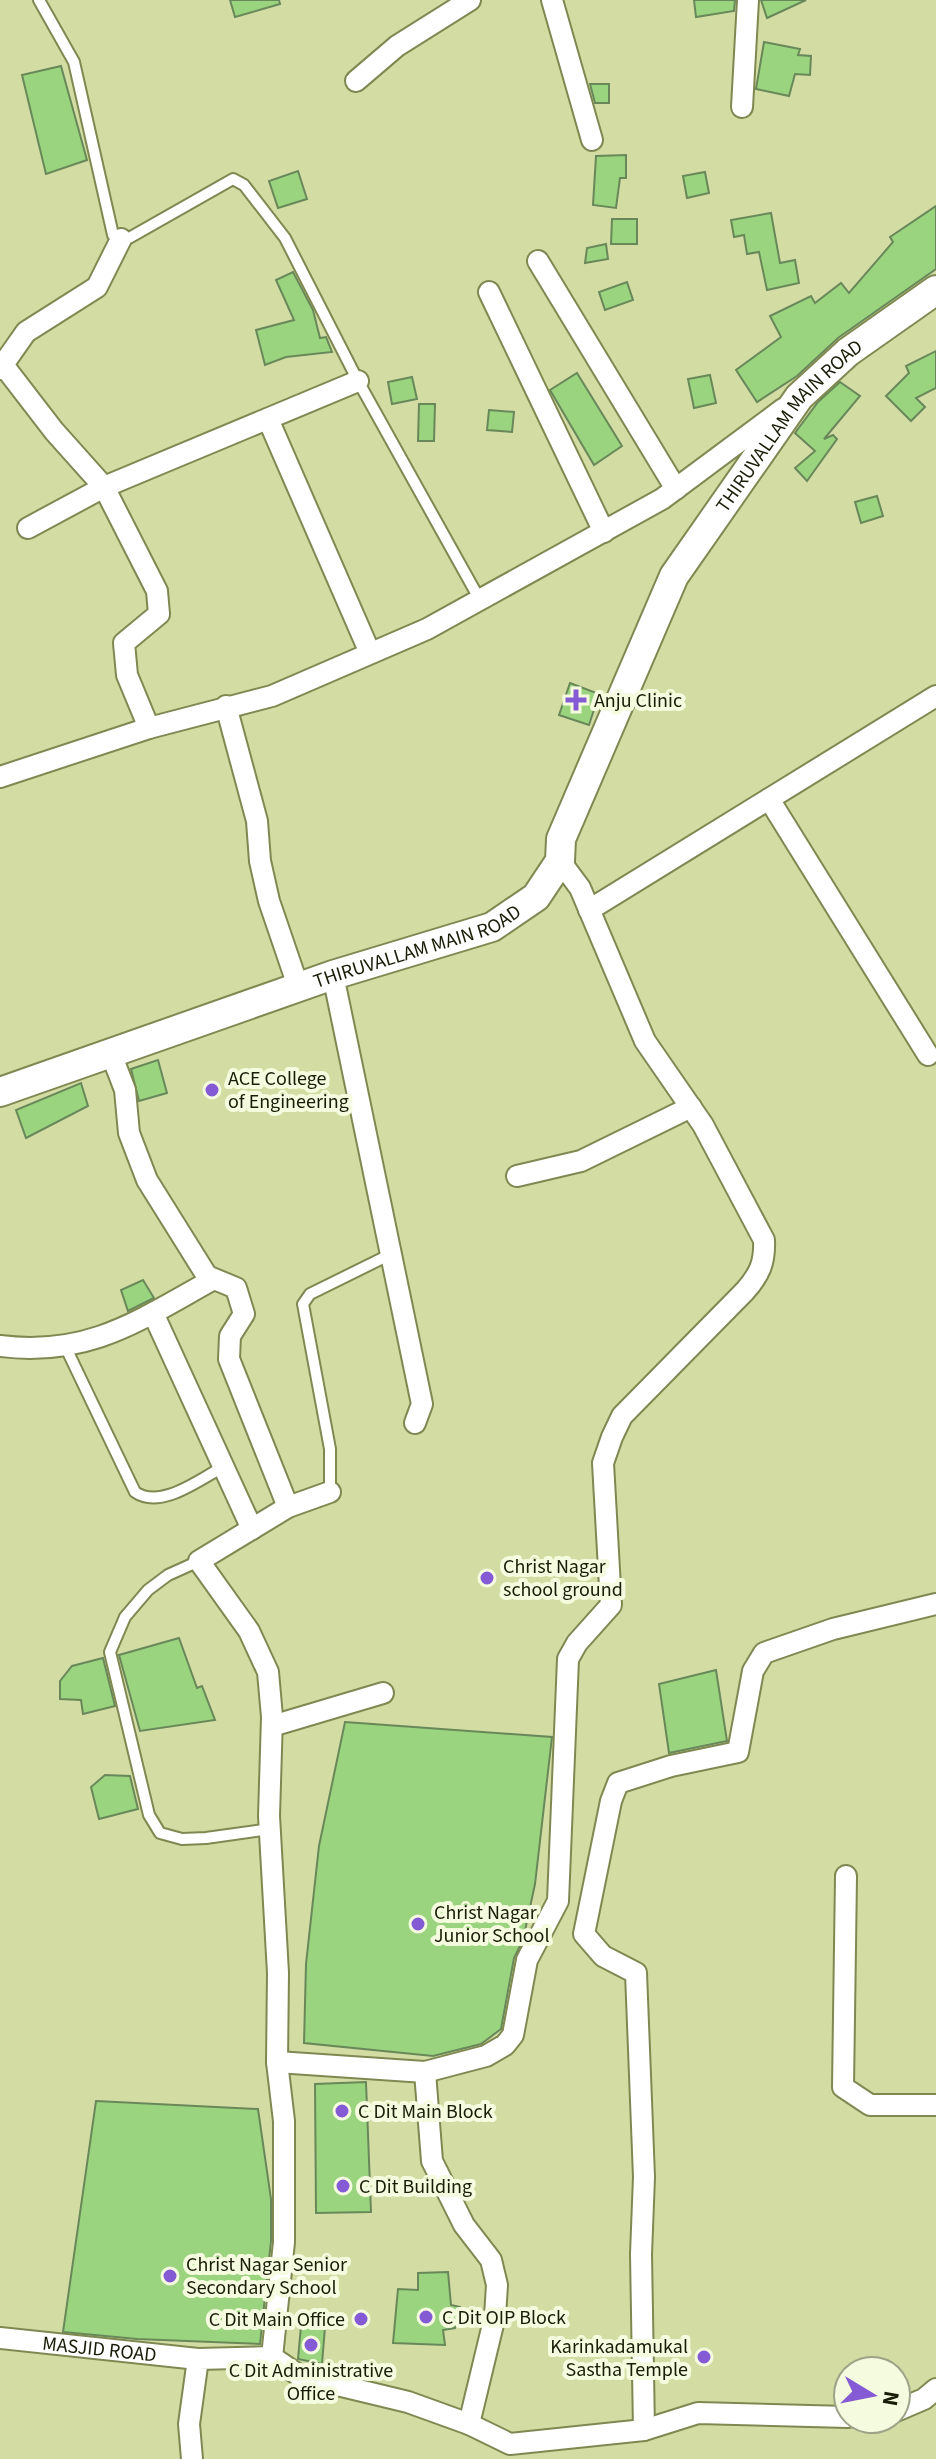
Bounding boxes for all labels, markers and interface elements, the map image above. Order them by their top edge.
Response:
street label: THIRUVALLAM MAIN ROAD [710,333,869,518]
place label: Anju Clinic [594,687,682,715]
marker: Anju Clinic [565,689,587,711]
street label: THIRUVALLAM MAIN ROAD [310,898,527,996]
place label: ACE College of Engineering [228,1065,349,1116]
marker: ACE College of Engineering [203,1081,221,1099]
place label: Christ Nagar school ground [503,1553,623,1604]
marker: Christ Nagar school ground [478,1569,496,1587]
place label: Christ Nagar Junior School [434,1899,550,1950]
marker: Christ Nagar Junior School [409,1915,427,1933]
place label: C Dit Main Block [358,2098,493,2126]
marker: C Dit Main Block [333,2102,351,2120]
place label: C Dit Building [359,2173,472,2201]
marker: C Dit Building [334,2177,352,2195]
place label: Christ Nagar Senior Secondary School [186,2251,347,2302]
marker: Christ Nagar Senior Secondary School [161,2267,179,2285]
place label: C Dit OIP Block [442,2304,566,2332]
place label: C Dit Main Office [209,2306,345,2334]
marker: C Dit OIP Block [417,2308,435,2326]
marker: C Dit Main Office [352,2310,370,2328]
street label: MASJID ROAD [41,2330,158,2370]
place label: Karinkadamukal Sastha Temple [550,2333,688,2384]
marker: C Dit Administrative Office [302,2336,320,2354]
marker: Karinkadamukal Sastha Temple [695,2348,713,2366]
north arrow [832,2355,912,2435]
place label: C Dit Administrative Office [229,2357,393,2408]
text: N [874,2388,908,2408]

